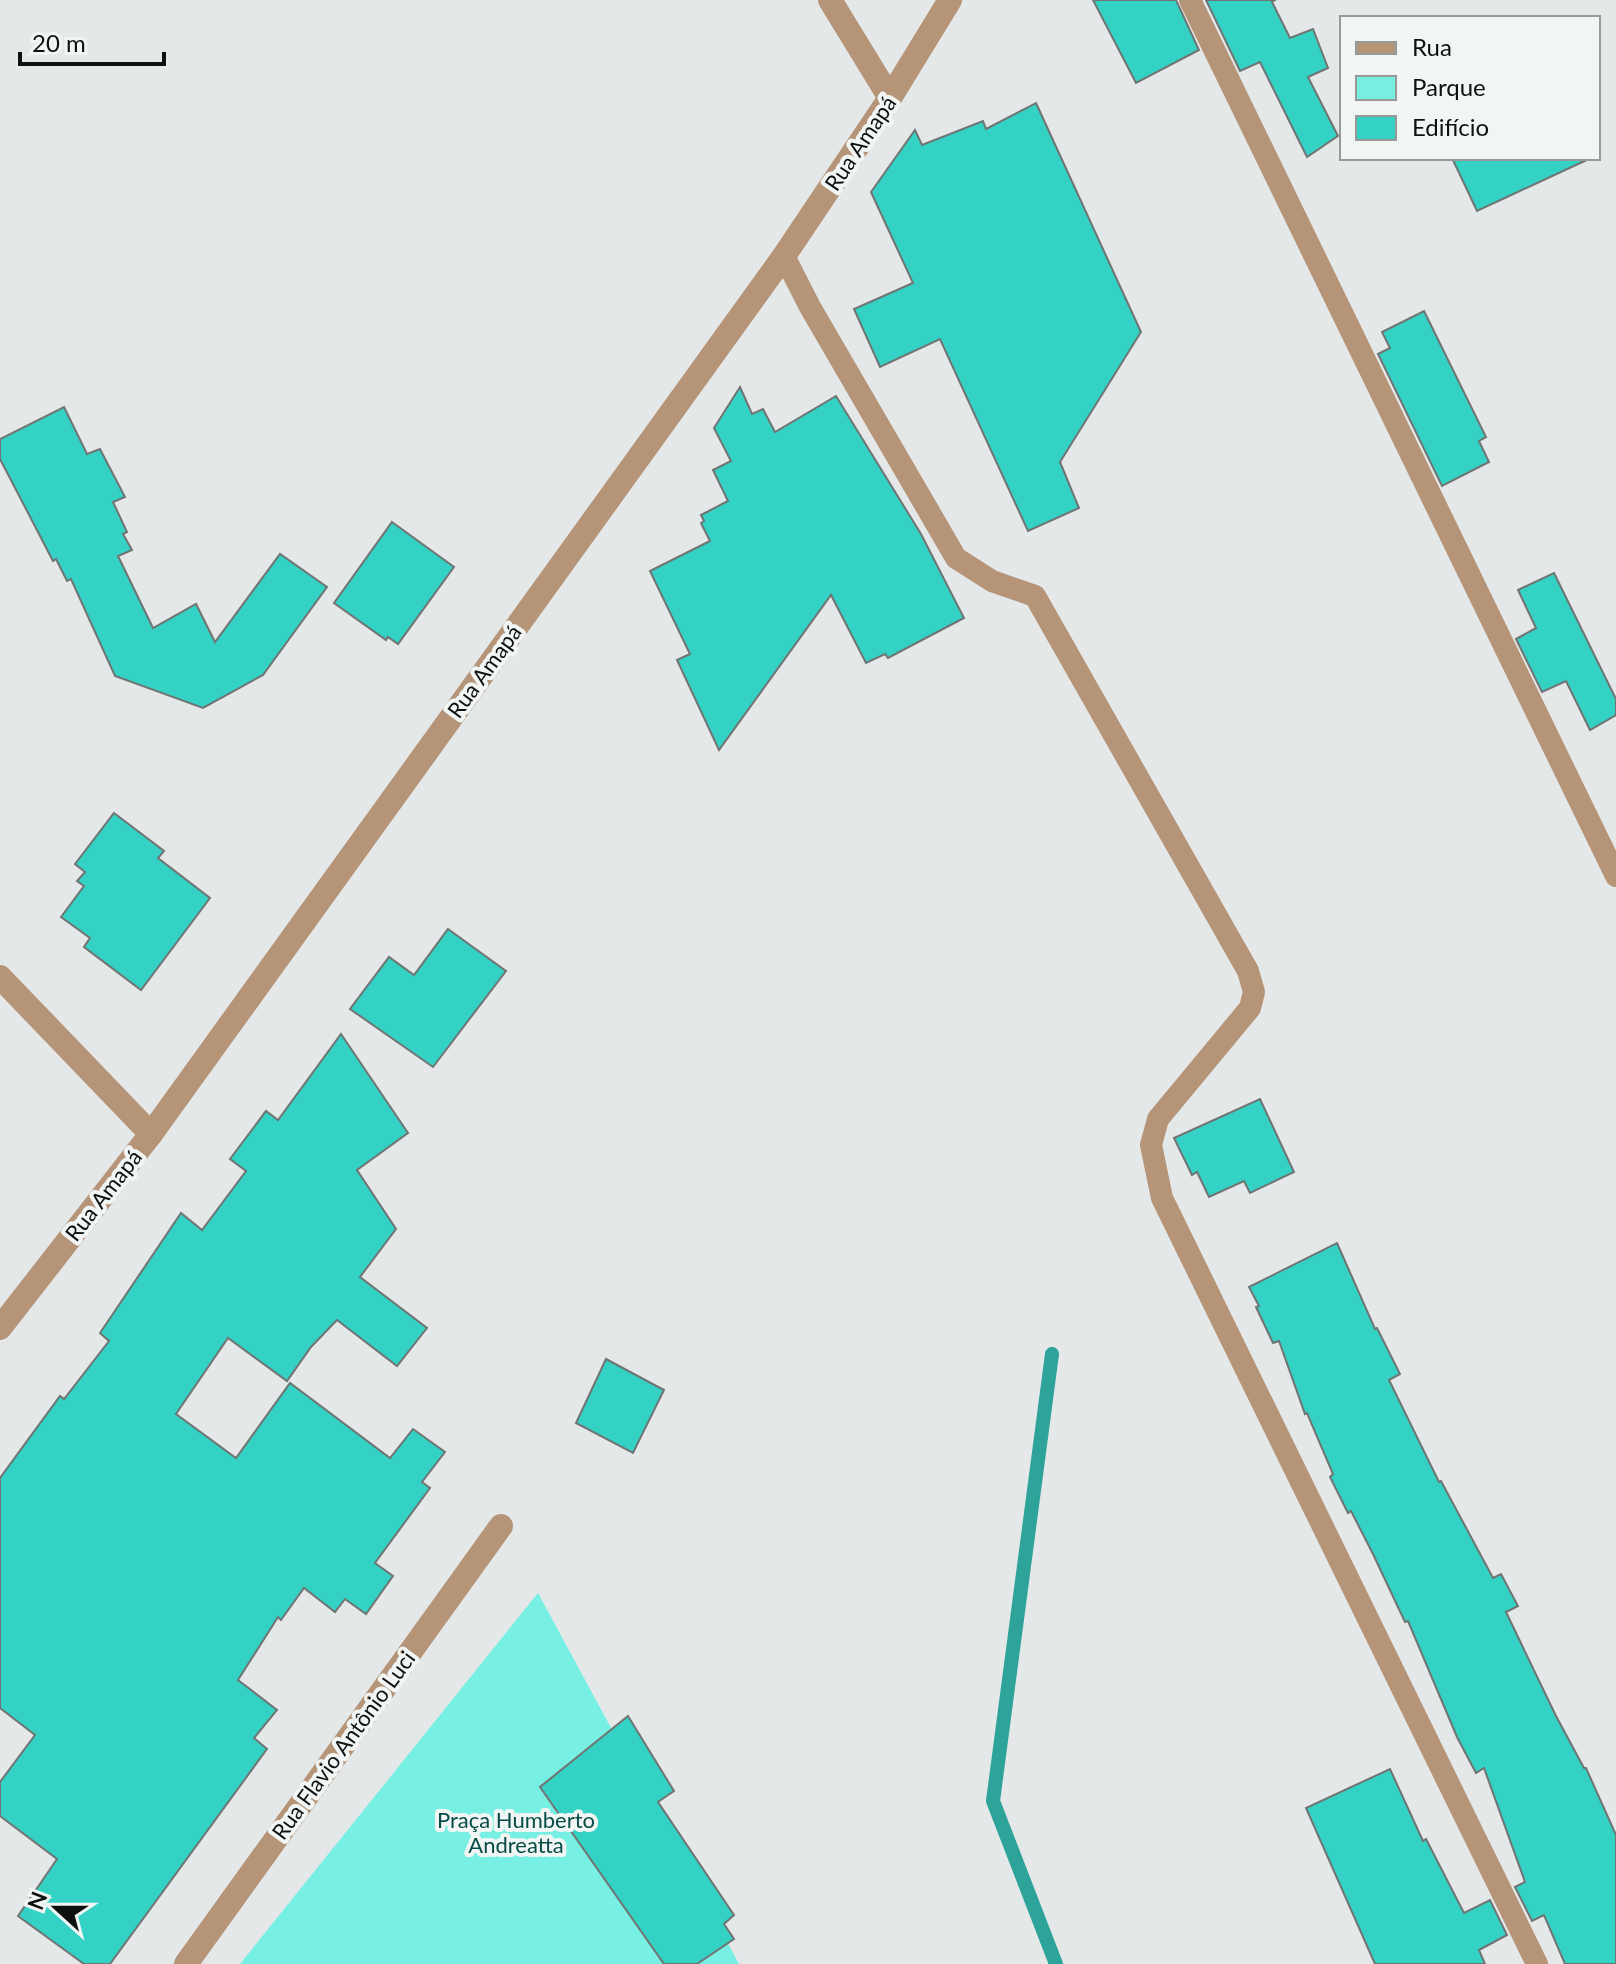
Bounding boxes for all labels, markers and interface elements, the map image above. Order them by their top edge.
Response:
scale bar [20,16,164,66]
legend [1340,16,1600,160]
text: 20 m [32,28,86,57]
text: Rua [1412,32,1452,61]
text: Parque [1412,72,1486,101]
street label: Rua Amapá [818,90,902,196]
text: Edifício [1412,112,1489,141]
street label: Rua Amapá [441,619,527,723]
street label: Rua Amapá [59,1144,147,1246]
street label: Rua Flavio Antônio Luci [266,1646,420,1844]
park label: Praça Humberto Andreatta [437,1806,595,1858]
north arrow [16,1868,96,1948]
text: N [21,1888,53,1913]

